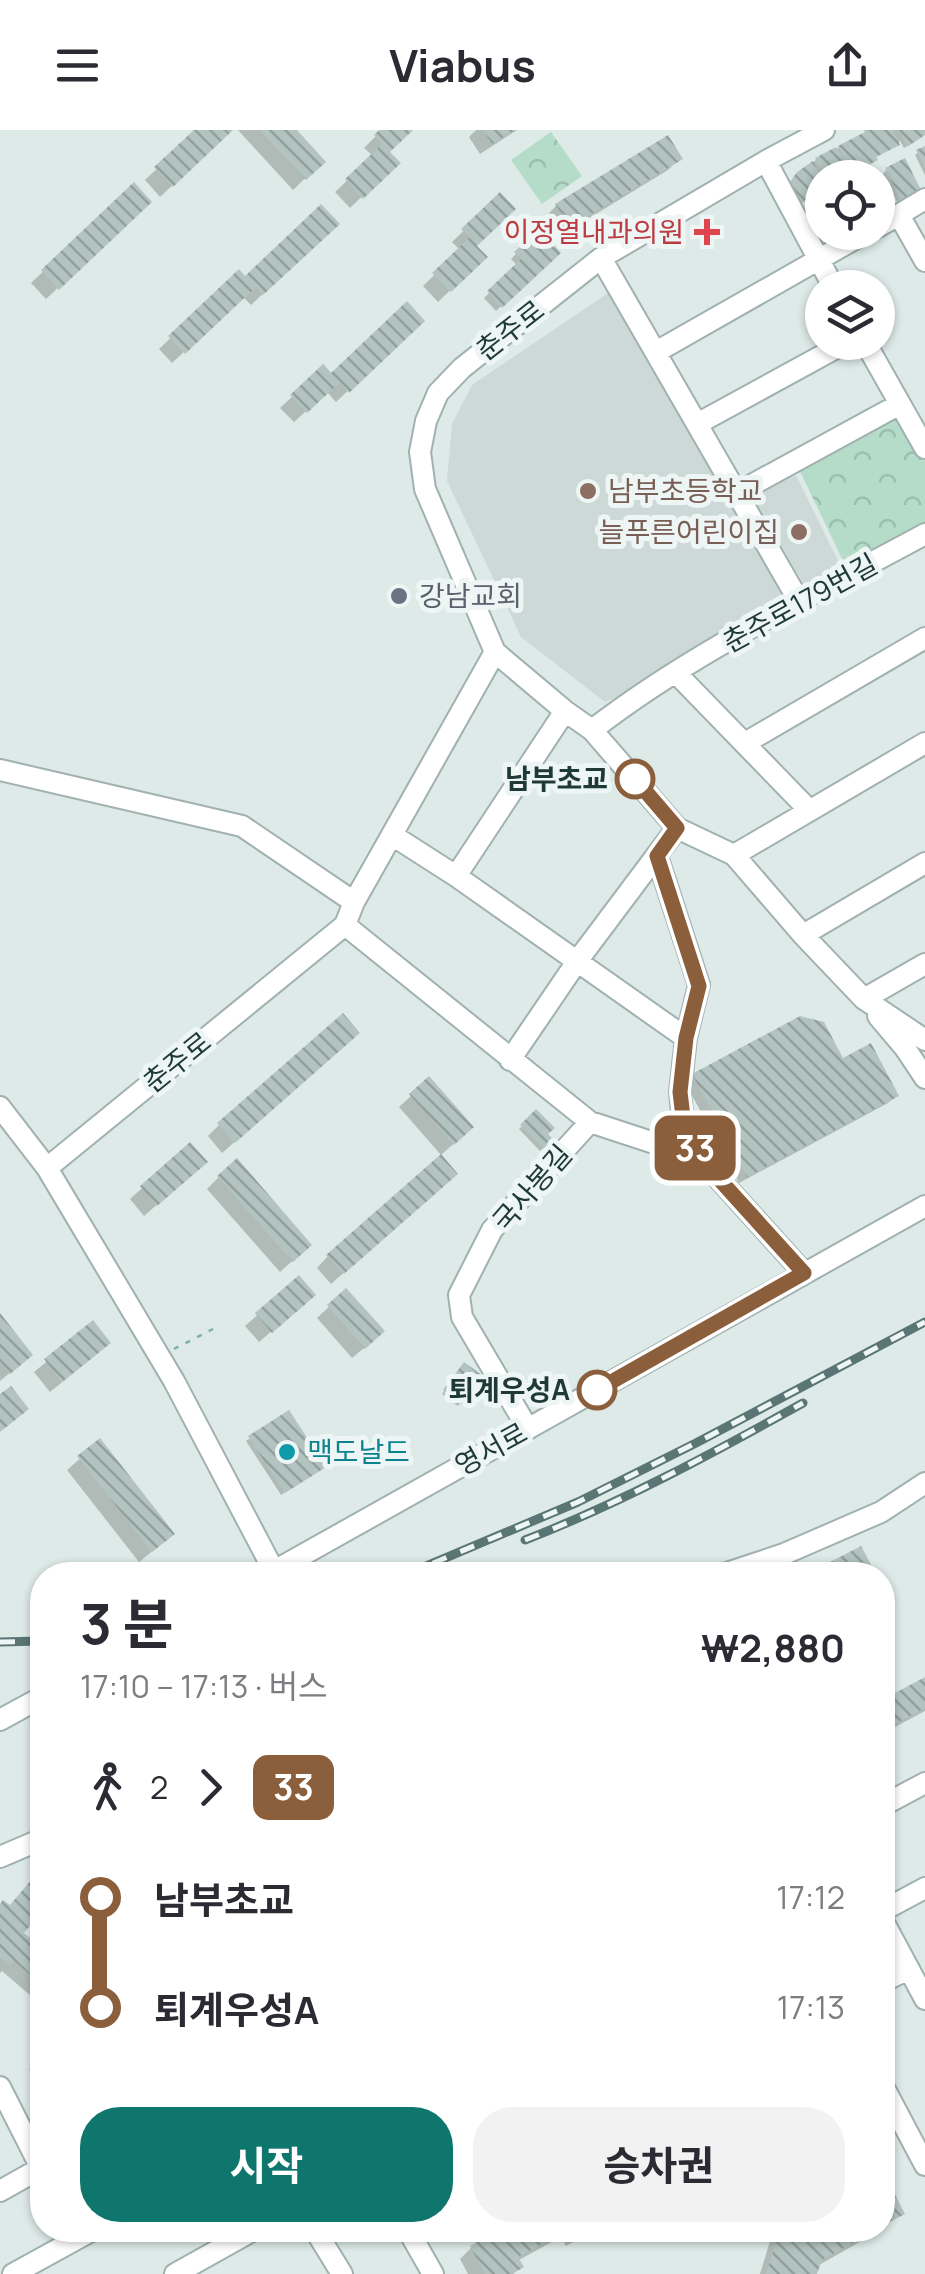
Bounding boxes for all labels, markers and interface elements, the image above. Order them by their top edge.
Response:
text: Viabus [389,34,536,96]
icon: menu [50,38,105,93]
icon: share [820,38,875,93]
map controls [805,160,895,360]
button: locate [805,160,895,250]
place label: 이정열내과의원 [504,212,684,250]
marker: 이정열내과의원 [694,219,720,245]
button: layers [805,270,895,360]
street label: 춘주로 [467,290,552,368]
place label: 남부초등학교 [608,471,763,509]
marker: 남부초등학교 [577,480,599,502]
place label: 늘푸른어린이집 [599,512,779,550]
marker: 늘푸른어린이집 [788,521,810,543]
street label: 춘주로179번길 [715,544,884,660]
place label: 강남교회 [419,576,522,614]
marker: 강남교회 [388,585,410,607]
place label: 남부초교 [505,759,608,797]
marker: 남부초교 [616,760,654,798]
street label: 춘주로 [134,1022,218,1100]
line badge: 33 [650,1116,740,1180]
text: 33 [675,1124,715,1172]
street label: 국사봉길 [483,1136,579,1239]
place label: 퇴계우성A [448,1370,570,1408]
marker: 퇴계우성A [578,1371,616,1409]
street label: 영서로 [448,1413,534,1483]
place label: 맥도날드 [307,1432,410,1470]
marker: 맥도날드 [276,1441,298,1463]
text: 3 분 [80,1585,174,1661]
text: ₩2,880 [701,1621,845,1673]
text: 17:10 – 17:13 · 버스 [80,1664,327,1708]
icon: walk [80,1760,135,1815]
icon: forward [183,1760,238,1815]
text: 33 [273,1763,314,1811]
text: 2 [150,1765,168,1809]
text: 남부초교 [154,1873,294,1925]
text: 17:12 [776,1875,845,1919]
text: 퇴계우성A [154,1983,319,2035]
text: 17:13 [777,1985,845,2029]
button: 시작 [80,2107,453,2222]
button: 승차권 [473,2107,845,2222]

